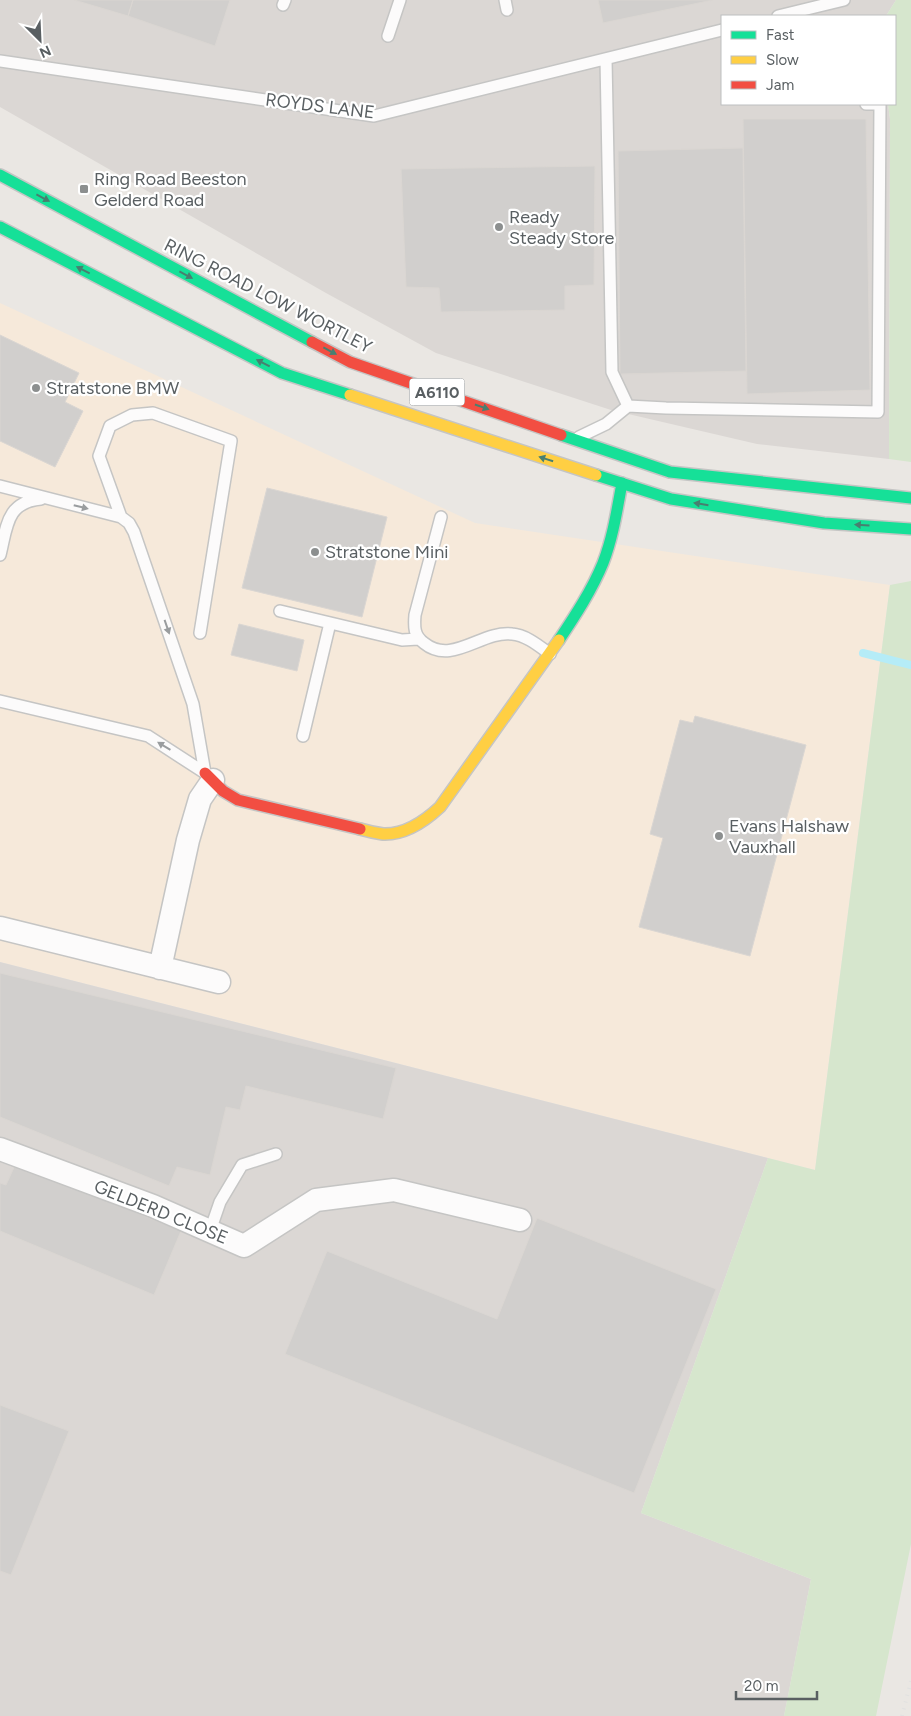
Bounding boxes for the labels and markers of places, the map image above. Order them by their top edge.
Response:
place label: Ring Road Beeston Gelderd Road [94,168,247,211]
marker: Ring Road Beeston Gelderd Road [78,183,90,195]
place label: Ready Steady Store [509,206,615,249]
marker: Ready Steady Store [493,221,505,233]
place label: Stratstone BMW [46,377,180,399]
marker: Stratstone BMW [30,382,42,394]
place label: Stratstone Mini [325,541,448,563]
marker: Stratstone Mini [309,546,321,558]
place label: Evans Halshaw Vauxhall [729,815,849,858]
marker: Evans Halshaw Vauxhall [713,830,725,842]

